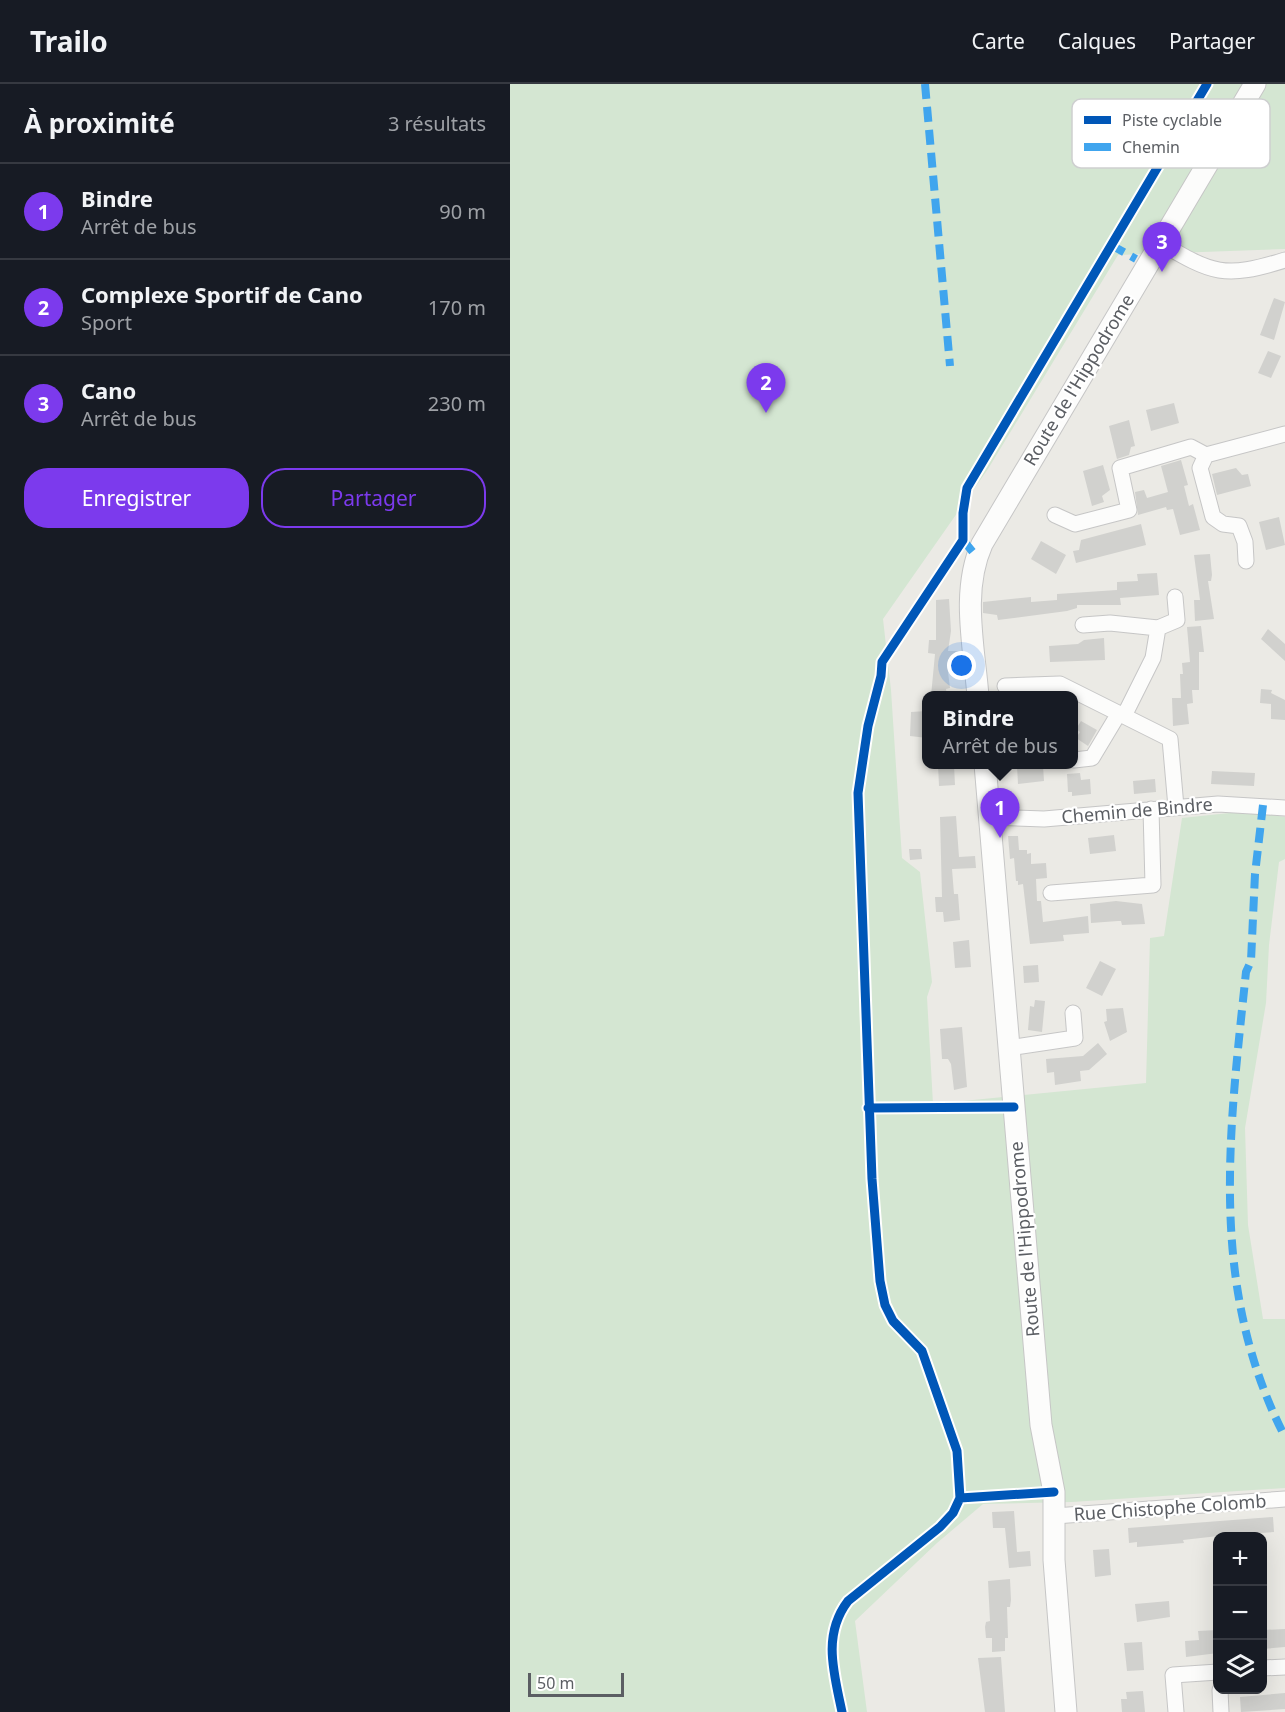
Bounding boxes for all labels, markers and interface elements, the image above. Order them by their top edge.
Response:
text: Trailo [30,22,108,60]
text: Carte [972,27,1025,55]
text: Calques [1058,27,1136,55]
text: Partager [1169,27,1255,55]
legend [1072,99,1270,168]
text: À proximité [24,105,175,141]
text: Piste cyclable [1122,109,1222,131]
text: 3 résultats [388,110,486,137]
text: Chemin [1122,136,1180,158]
text: Bindre [81,183,153,213]
text: 1 [38,198,49,225]
text: 90 m [439,198,486,225]
text: Arrêt de bus [81,213,197,240]
pin: 3 [1142,222,1182,272]
text: Complexe Sportif de Cano [81,279,363,309]
street label: Route de l'Hippodrome [1017,289,1139,470]
text: 2 [38,294,49,321]
text: 170 m [428,294,486,321]
text: Sport [81,309,132,336]
pin: 2 [746,364,786,413]
text: Cano [81,375,136,405]
text: 3 [38,390,49,417]
text: 230 m [428,390,486,417]
text: Arrêt de bus [81,405,197,432]
button: Enregistrer [24,468,249,528]
button: Partager [261,468,486,528]
your location [947,651,976,680]
popup [922,691,1078,769]
text: Bindre [942,702,1014,732]
text: Arrêt de bus [942,732,1058,759]
pin: 1 [980,788,1020,838]
street label: Chemin de Bindre [1060,791,1213,829]
street label: Route de l'Hippodrome [1004,1140,1045,1338]
street label: Rue Chistophe Colomb [1073,1488,1267,1526]
map controls [1213,1532,1267,1694]
button: + [1213,1532,1267,1586]
button: − [1213,1586,1267,1640]
button: layers [1213,1640,1267,1694]
scale bar [528,1670,624,1698]
text: 50 m [537,1672,574,1694]

